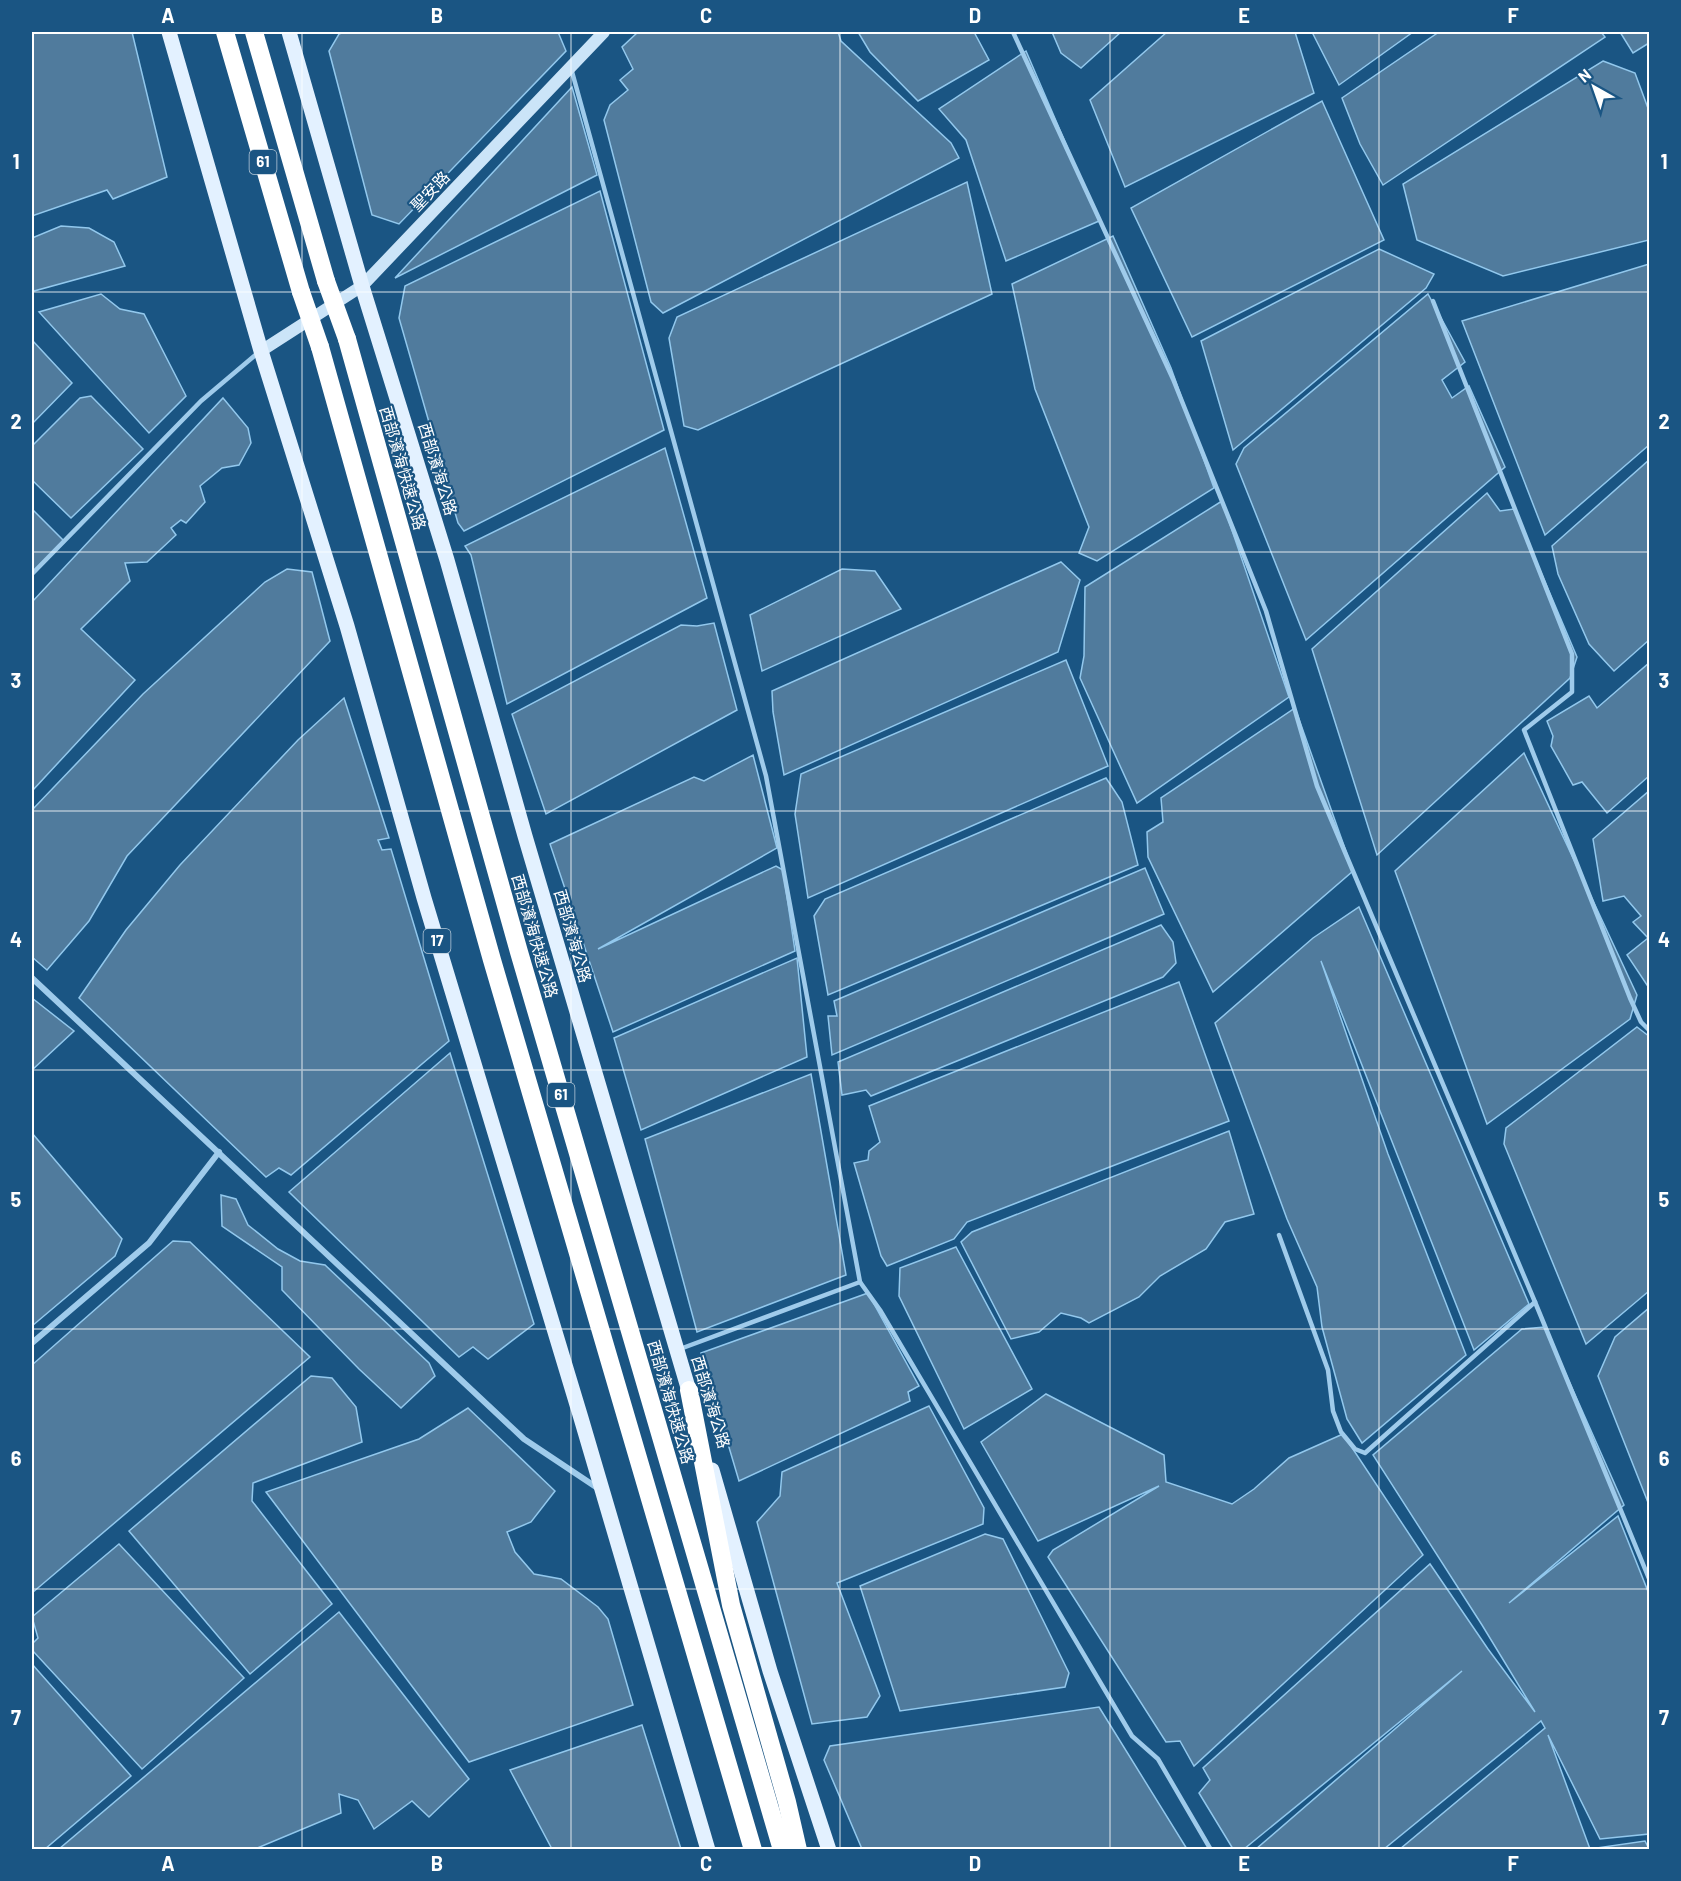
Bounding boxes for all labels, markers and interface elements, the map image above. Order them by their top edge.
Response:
text: A [161,3,175,27]
text: B [431,3,443,27]
text: C [700,3,712,27]
text: D [969,3,981,27]
text: E [1238,3,1250,27]
text: F [1507,3,1519,27]
north arrow [1564,57,1624,117]
text: N [1574,64,1594,86]
text: 1 [12,149,20,173]
text: 1 [1660,149,1668,173]
road number: 61 [250,150,276,174]
street label: 聖安路 [406,167,453,215]
street label: 西部濱海快速公路 [377,404,430,532]
text: 2 [10,409,22,433]
text: 2 [1658,409,1670,433]
street label: 西部濱海公路 [415,420,462,518]
text: 3 [11,668,21,692]
text: 3 [1659,668,1669,692]
street label: 西部濱海快速公路 [509,872,562,1000]
street label: 西部濱海公路 [551,887,596,985]
text: 4 [10,927,22,951]
text: 4 [1658,927,1670,951]
road number: 17 [424,929,450,953]
road number: 61 [548,1083,574,1107]
text: 5 [11,1187,22,1211]
text: 5 [1659,1187,1670,1211]
street label: 西部濱海快速公路 [645,1338,698,1466]
street label: 西部濱海公路 [688,1353,735,1451]
text: 6 [11,1446,22,1470]
text: 6 [1659,1446,1670,1470]
text: 7 [11,1705,21,1729]
text: 7 [1659,1705,1669,1729]
text: A [161,1851,175,1875]
text: B [431,1851,443,1875]
text: C [700,1851,712,1875]
text: D [969,1851,981,1875]
text: E [1238,1851,1250,1875]
text: F [1507,1851,1519,1875]

